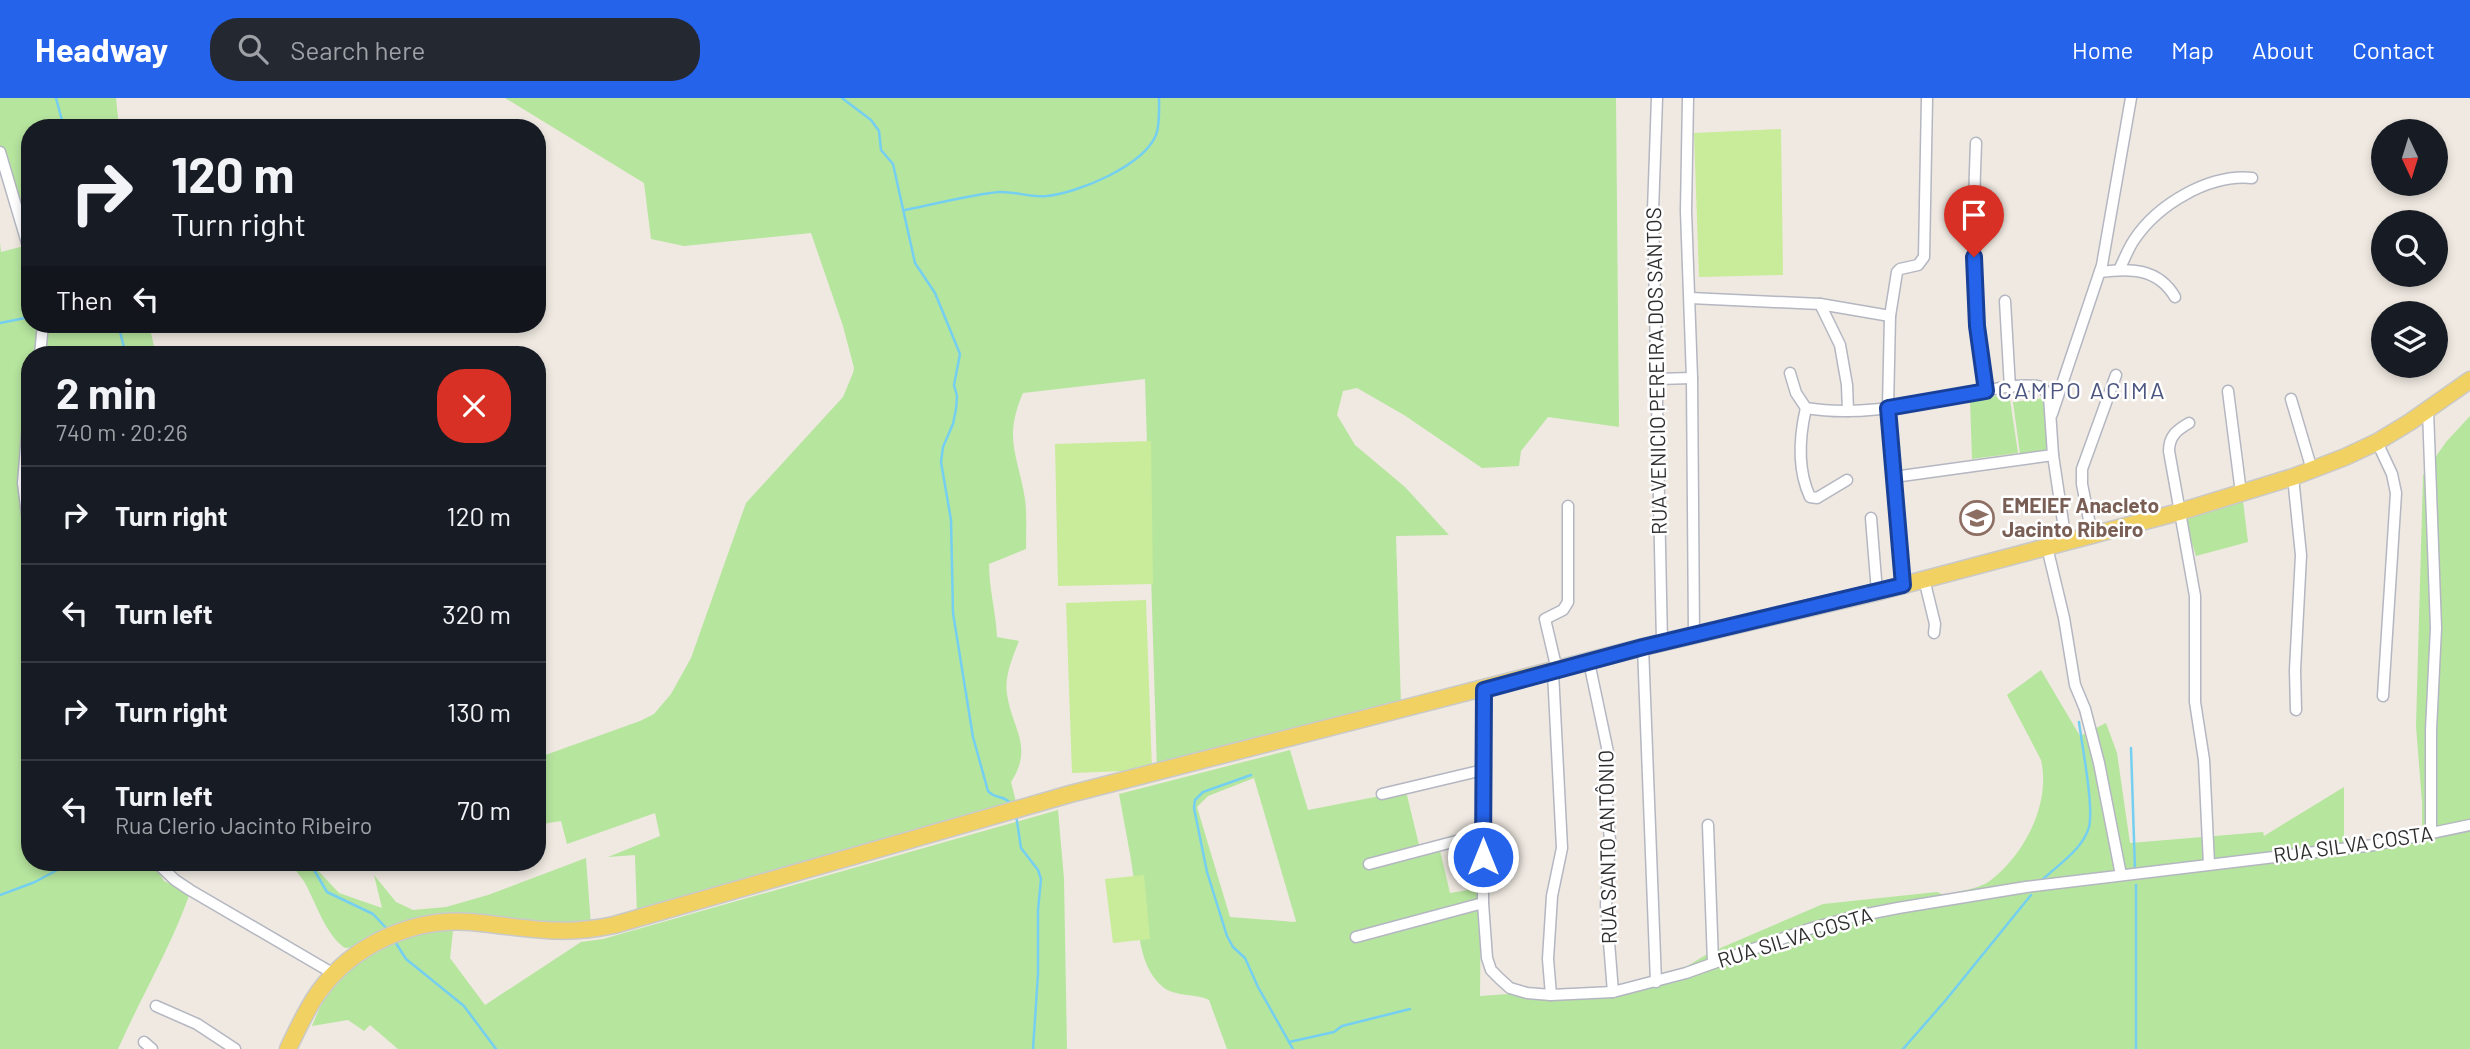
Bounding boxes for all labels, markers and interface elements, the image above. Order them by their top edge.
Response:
search box [210,18,700,81]
text: Headway [35,29,168,69]
icon: search [234,30,272,68]
text: Search here [290,34,425,65]
text: Home [2072,35,2133,64]
text: Map [2171,35,2214,64]
text: About [2252,35,2314,64]
text: Contact [2352,35,2435,64]
north arrow [2371,119,2448,196]
map controls [2371,119,2448,378]
text: 120 m [171,144,294,203]
icon: right [56,147,147,238]
pin [1944,185,2004,257]
icon: arrive [1955,196,1993,234]
text: Turn right [171,204,306,242]
street label: RUA VENICIO PEREIRA DOS SANTOS [1640,207,1671,535]
button: search [2371,210,2448,287]
icon: left [127,280,165,318]
text: Then [56,284,113,315]
button: layers [2371,301,2448,378]
text: 2 min [56,367,157,417]
button: close [437,369,511,443]
district label: CAMPO ACIMA [1998,375,2167,404]
text: 740 m · 20:26 [56,418,188,446]
place label: EMEIEF Anacleto Jacinto Ribeiro [2002,492,2159,541]
icon: right [56,496,94,534]
school or university icon: EMEIEF Anacleto Jacinto Ribeiro [1958,499,1996,537]
text: Turn right [115,500,228,531]
text: 120 m [447,500,511,531]
icon: left [56,594,94,632]
text: Turn left [115,598,213,629]
text: 320 m [442,598,511,629]
icon: right [56,692,94,730]
text: Turn right [115,696,228,727]
text: 130 m [447,696,511,727]
street label: RUA SANTO ANTÔNIO [1592,750,1621,944]
text: Turn left [115,780,213,811]
icon: left [56,790,94,828]
text: 70 m [457,794,511,825]
text: Rua Clerio Jacinto Ribeiro [115,811,372,839]
position arrow [1446,820,1520,894]
street label: RUA SILVA COSTA [2271,820,2434,867]
street label: RUA SILVA COSTA [1714,901,1875,972]

